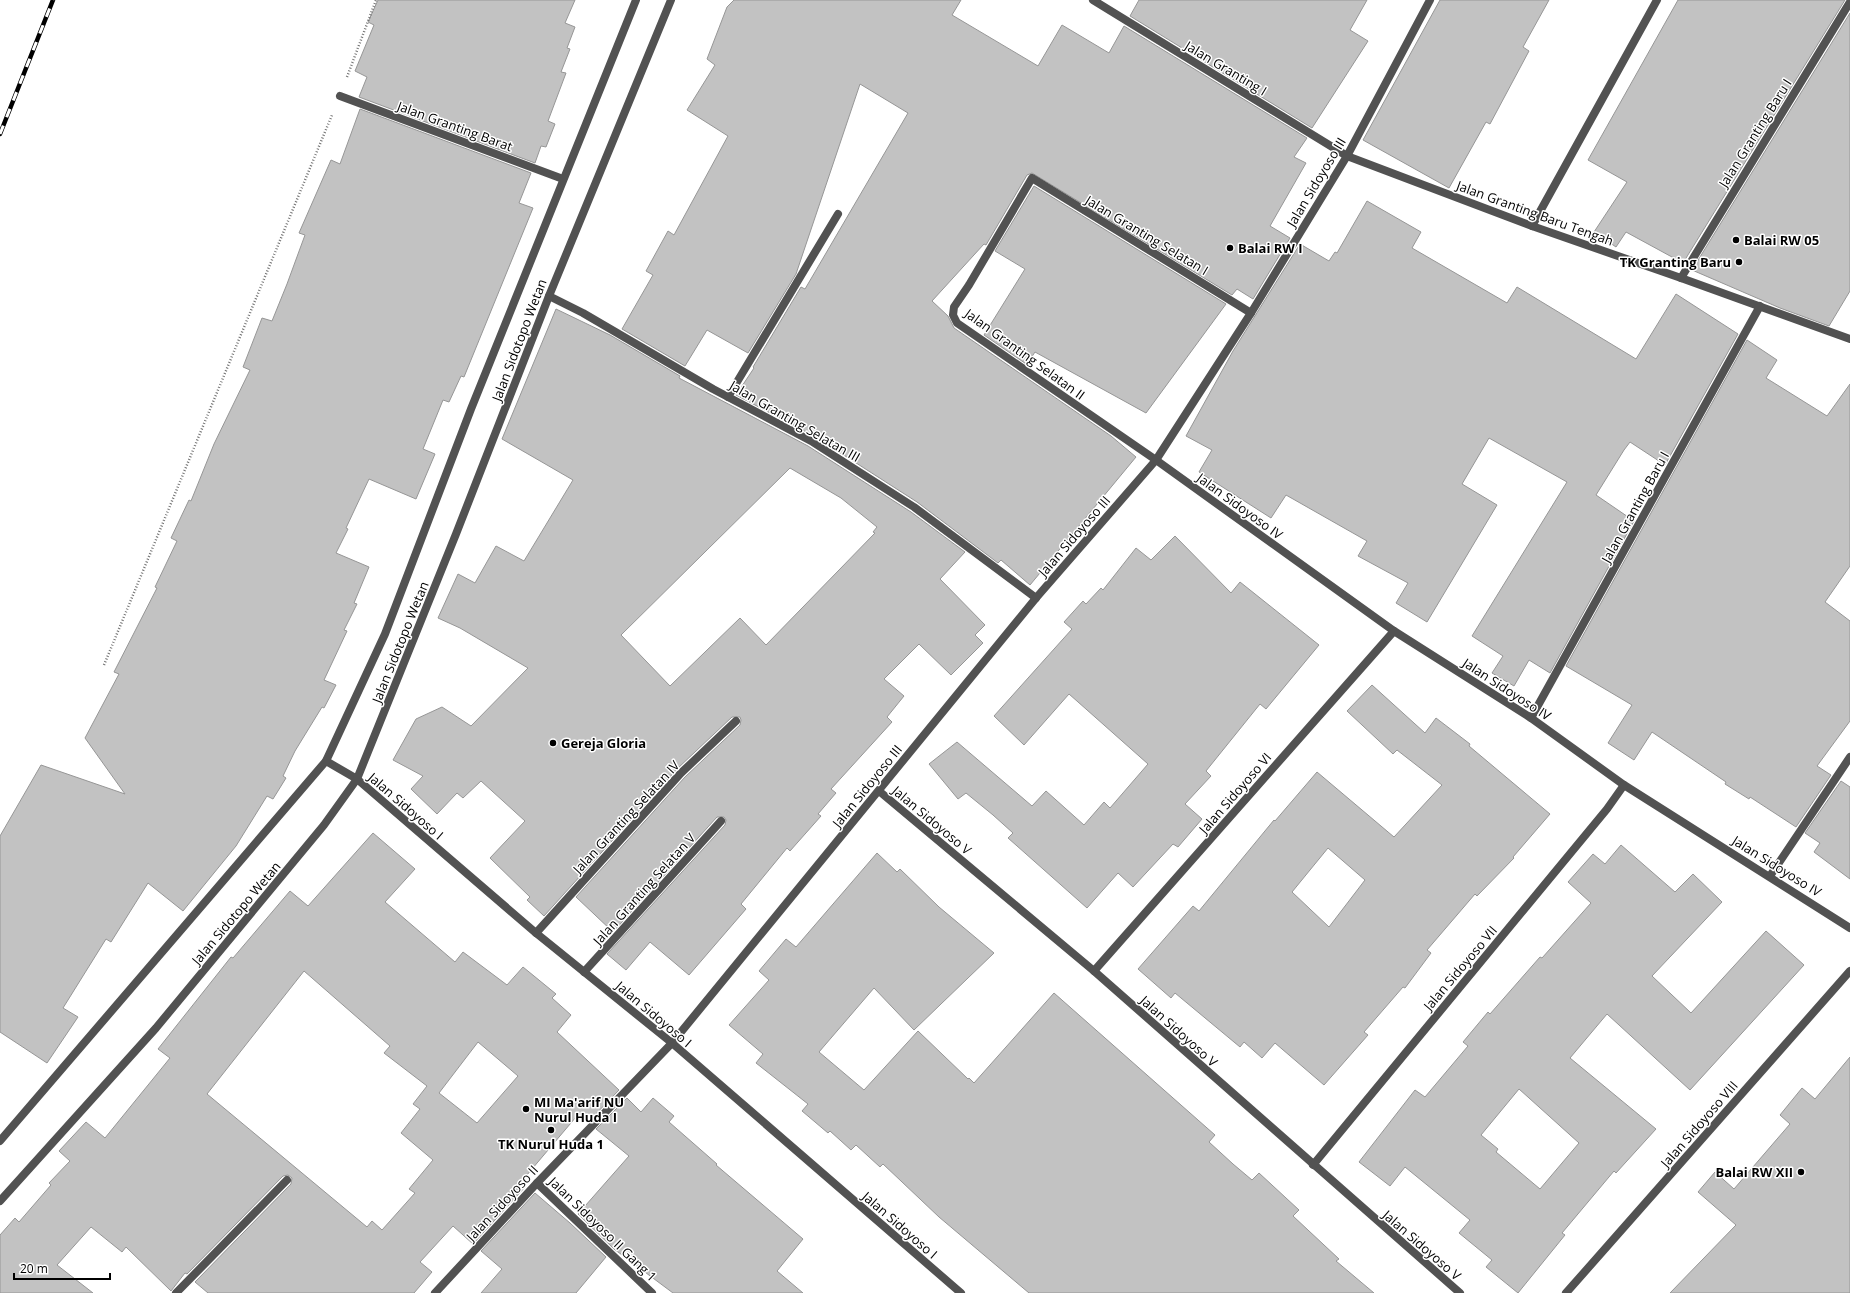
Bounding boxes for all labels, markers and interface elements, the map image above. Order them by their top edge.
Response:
street label: Jalan Granting I [1180,35,1270,100]
street label: Jalan Granting Baru I [1713,75,1796,192]
street label: Jalan Granting Barat [393,96,516,155]
street label: Jalan Sidoyoso III [1281,134,1350,232]
street label: Jalan Granting Baru Tengah [1452,176,1616,250]
street label: Jalan Granting Selatan I [1080,190,1212,279]
place label: Balai RW 05 [1744,231,1819,249]
marker: Balai RW 05 [1731,235,1741,245]
place label: Balai RW I [1238,239,1303,257]
marker: Balai RW I [1225,243,1235,253]
place label: TK Granting Baru [1620,253,1731,271]
marker: TK Granting Baru [1734,257,1744,267]
street label: Jalan Sidotopo Wetan [487,276,551,406]
street label: Jalan Granting Selatan II [960,303,1089,404]
street label: Jalan Granting Selatan III [725,375,864,466]
street label: Jalan Granting Baru I [1596,448,1673,568]
street label: Jalan Sidoyoso IV [1192,468,1287,543]
street label: Jalan Sidoyoso III [1033,492,1114,582]
street label: Jalan Sidotopo Wetan [367,579,433,707]
street label: Jalan Sidoyoso IV [1458,653,1555,724]
place label: Gereja Gloria [561,734,646,752]
marker: Gereja Gloria [548,738,558,748]
street label: Jalan Sidoyoso III [827,741,906,833]
street label: Jalan Sidoyoso VI [1193,749,1275,839]
street label: Jalan Granting Selatan IV [567,756,683,879]
street label: Jalan Sidoyoso I [363,767,447,844]
street label: Jalan Sidoyoso V [887,780,976,859]
street label: Jalan Granting Selatan V [588,829,699,950]
street label: Jalan Sidoyoso IV [1727,830,1825,901]
street label: Jalan Sidotopo Wetan [186,858,285,970]
street label: Jalan Sidoyoso VII [1418,922,1501,1016]
street label: Jalan Sidoyoso I [611,976,696,1051]
street label: Jalan Sidoyoso V [1135,990,1222,1071]
street label: Jalan Sidoyoso VIII [1655,1077,1742,1173]
place label: MI Ma'arif NU Nurul Huda I [534,1093,624,1126]
marker: MI Ma'arif NU Nurul Huda I [521,1104,531,1114]
marker: TK Nurul Huda 1 [546,1125,556,1135]
place label: TK Nurul Huda 1 [498,1135,604,1153]
street label: Jalan Sidoyoso II [461,1161,542,1246]
place label: Balai RW XII [1715,1163,1793,1181]
marker: Balai RW XII [1796,1167,1806,1177]
street label: Jalan Sidoyoso II Gang 1 [544,1171,661,1285]
street label: Jalan Sidoyoso I [857,1186,941,1263]
street label: Jalan Sidoyoso V [1378,1205,1465,1284]
scale bar [14,1255,110,1281]
text: 20 m [20,1260,48,1277]

